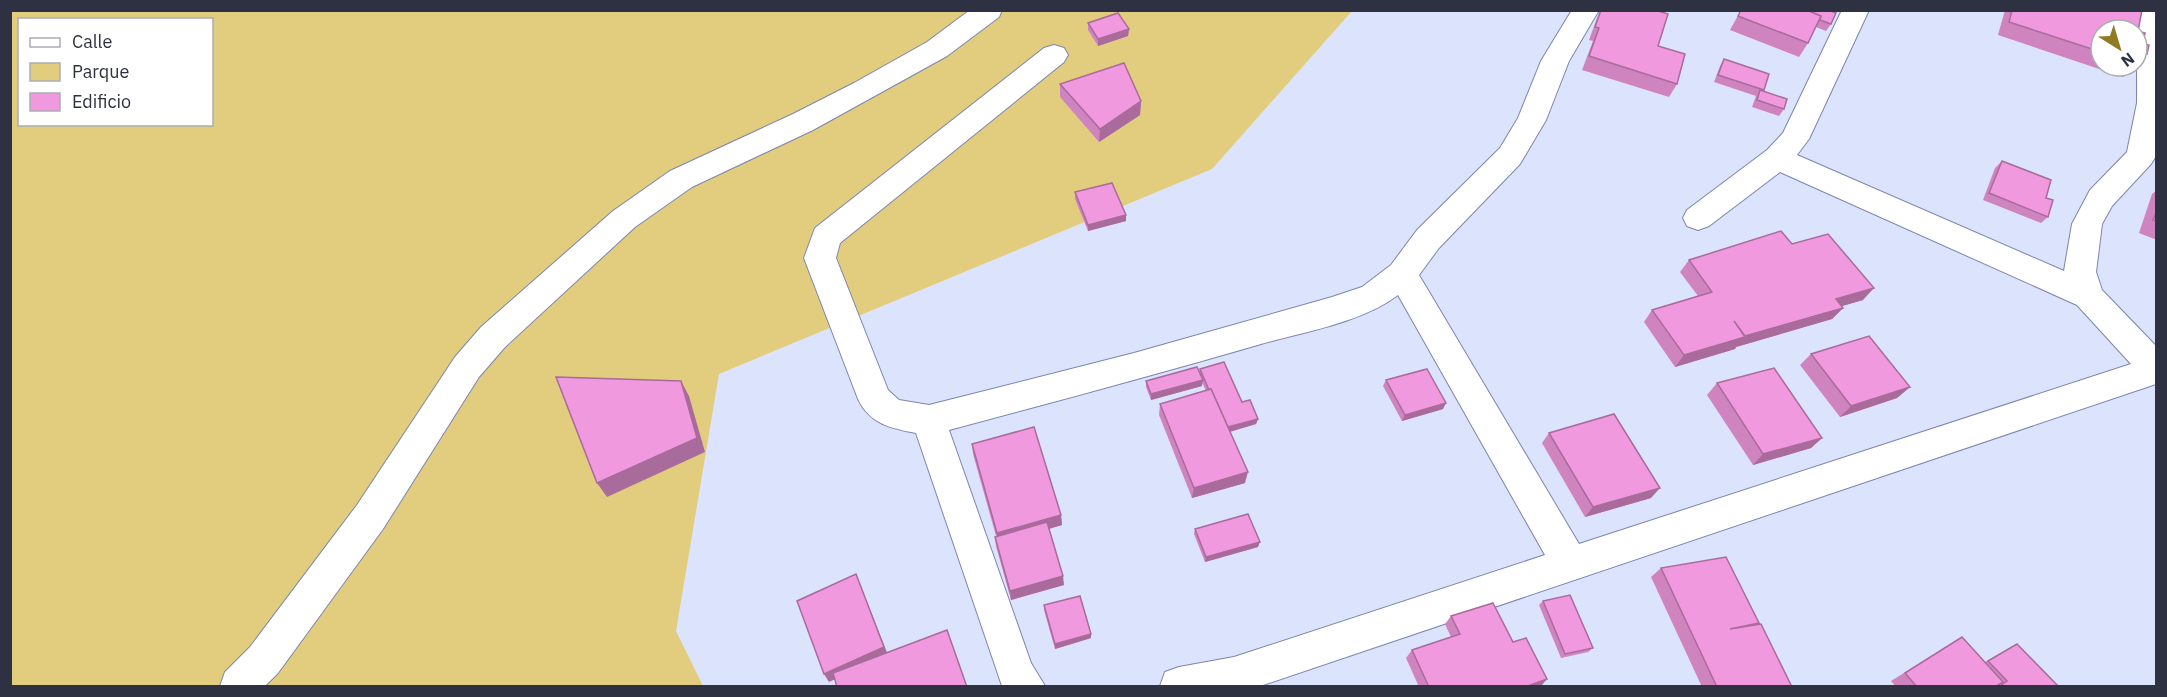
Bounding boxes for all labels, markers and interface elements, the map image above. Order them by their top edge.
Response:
legend [18,18,213,126]
north arrow [2089,18,2149,78]
text: Calle [72,30,112,53]
text: N [2117,49,2139,71]
text: Parque [72,60,130,83]
text: Edificio [72,90,131,113]

